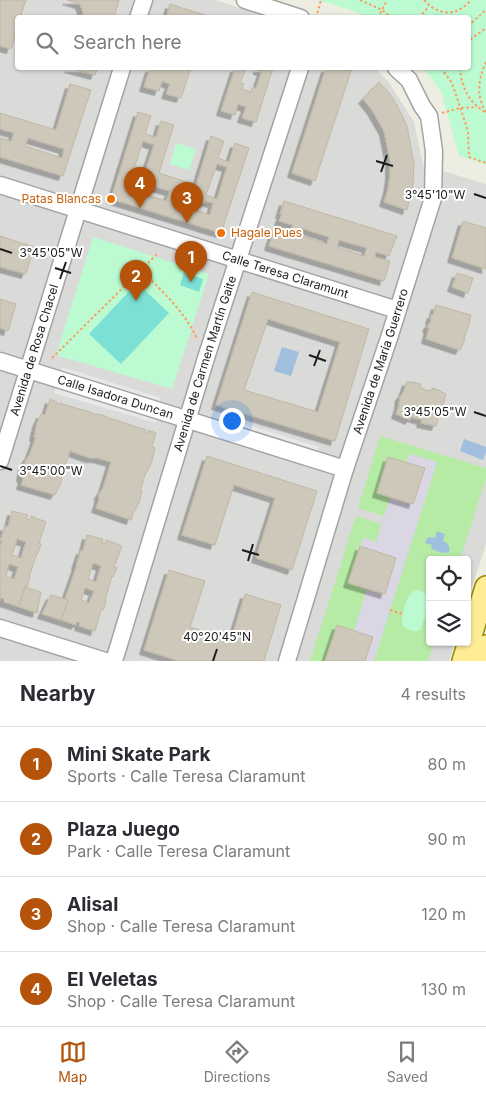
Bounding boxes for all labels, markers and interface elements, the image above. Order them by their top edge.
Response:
search box [15,15,471,70]
icon: search [33,29,61,57]
text: Search here [73,31,182,54]
pin: 4 [124,167,156,208]
pin: 3 [171,182,203,223]
text: 3°45'10"W [405,187,466,202]
place label: Patas Blancas [22,191,101,206]
marker: Patas Blancas [105,193,117,205]
place label: Hagale Pues [231,225,302,240]
marker: Hagale Pues [215,227,227,239]
pin: 1 [175,241,207,282]
text: 3°45'05"W [19,245,83,260]
street label: Calle Teresa Claramunt [220,247,350,301]
pin: 2 [120,260,152,301]
street label: Avenida de Carmen Martín Gaite [170,274,239,453]
street label: Avenida de Rosa Chacel [6,283,61,418]
street label: Avenida de María Guerrero [349,287,411,436]
street label: Calle Isadora Duncan [56,371,176,422]
text: 3°45'05"W [403,404,467,419]
your location [219,408,245,434]
text: 3°45'00"W [19,463,83,478]
map controls [426,556,471,646]
button: locate [426,556,471,601]
button: layers [426,601,471,646]
text: 40°20'45"N [183,629,251,644]
text: Nearby [20,681,95,706]
text: 4 results [401,684,466,704]
text: Mini Skate Park [67,743,211,766]
text: 1 [33,754,39,774]
text: 80 m [427,754,466,774]
text: Sports · Calle Teresa Claramunt [67,766,305,786]
text: Plaza Juego [67,818,180,841]
text: 2 [31,829,41,849]
text: 90 m [427,829,466,849]
text: Park · Calle Teresa Claramunt [67,841,290,861]
text: Alisal [67,893,118,916]
text: 3 [31,904,41,924]
text: 120 m [421,904,466,924]
text: Shop · Calle Teresa Claramunt [67,916,295,936]
text: El Veletas [67,968,158,991]
text: 4 [31,979,41,999]
text: 130 m [421,979,466,999]
text: Shop · Calle Teresa Claramunt [67,991,295,1011]
tab: Map [58,1038,87,1085]
tab: Directions [204,1038,270,1085]
tab: Saved [387,1038,428,1085]

